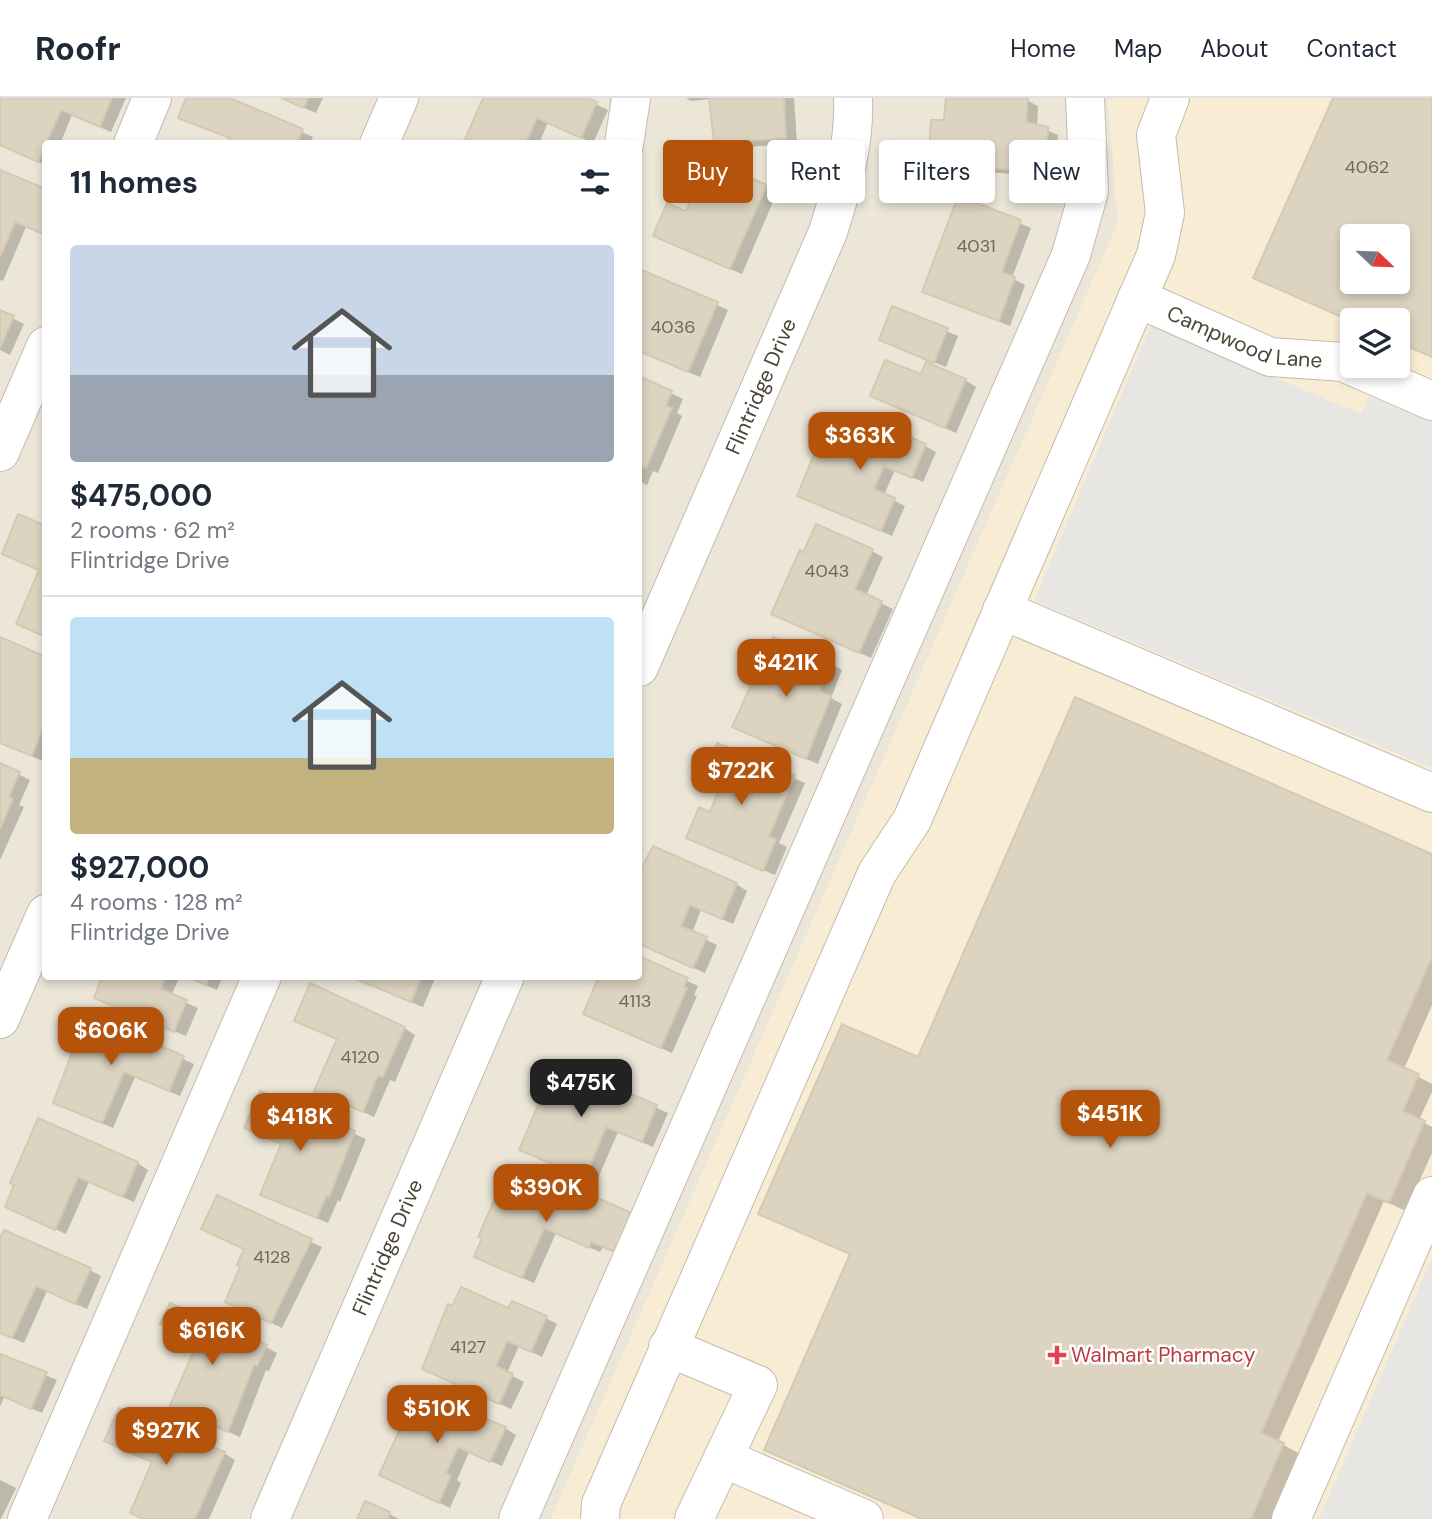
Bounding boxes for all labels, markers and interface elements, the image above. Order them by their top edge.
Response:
text: Roofr [35,27,121,70]
text: Home [1010,33,1076,64]
text: Map [1114,33,1162,64]
text: About [1200,33,1269,64]
text: Contact [1307,33,1397,64]
chip: Buy [663,140,753,203]
chip: Rent [767,140,865,203]
chip: Filters [879,140,995,203]
chip: New [1009,140,1105,203]
house number: 4062 [1345,155,1389,179]
text: 11 homes [70,163,198,202]
icon: filters [576,163,614,201]
north arrow [1340,224,1410,294]
map controls [1340,224,1410,378]
house number: 4031 [956,234,996,258]
icon: home [279,290,405,416]
street label: Campwood Lane [1163,299,1323,375]
button: layers [1340,308,1410,378]
street label: Flintridge Drive [719,314,803,459]
house number: 4036 [650,315,696,339]
pin: $363K [811,412,909,472]
text: $363K [824,420,896,450]
text: $475,000 [70,476,212,515]
text: 2 rooms · 62 m² [70,515,235,545]
text: Flintridge Drive [70,545,230,575]
house number: 4043 [805,559,849,583]
pin: $421K [737,640,835,699]
text: $421K [753,647,819,677]
icon: home [279,662,405,788]
pin: $722K [692,748,790,807]
text: $722K [707,755,775,785]
text: $927,000 [70,848,209,887]
text: 4 rooms · 128 m² [70,887,242,917]
text: Flintridge Drive [70,917,230,947]
house number: 4113 [619,989,651,1013]
pin: $606K [62,1007,160,1067]
text: $606K [74,1015,148,1045]
house number: 4120 [340,1045,380,1069]
pin: $475K [532,1060,630,1119]
text: $475K [546,1067,616,1097]
pin: $451K [1061,1090,1159,1150]
pin: $418K [251,1094,349,1153]
text: $451K [1077,1098,1143,1128]
text: $418K [267,1101,333,1131]
pin: $390K [497,1164,595,1224]
text: $390K [509,1172,583,1202]
street label: Flintridge Drive [346,1175,429,1320]
house number: 4128 [253,1245,291,1269]
pin: $616K [163,1308,261,1367]
text: $616K [179,1315,245,1345]
house number: 4127 [450,1335,486,1359]
place label: Walmart Pharmacy [1071,1341,1256,1369]
marker: Walmart Pharmacy [1049,1347,1065,1363]
pin: $510K [388,1386,486,1445]
text: $510K [403,1393,471,1423]
pin: $927K [117,1408,215,1467]
text: $927K [132,1415,200,1445]

